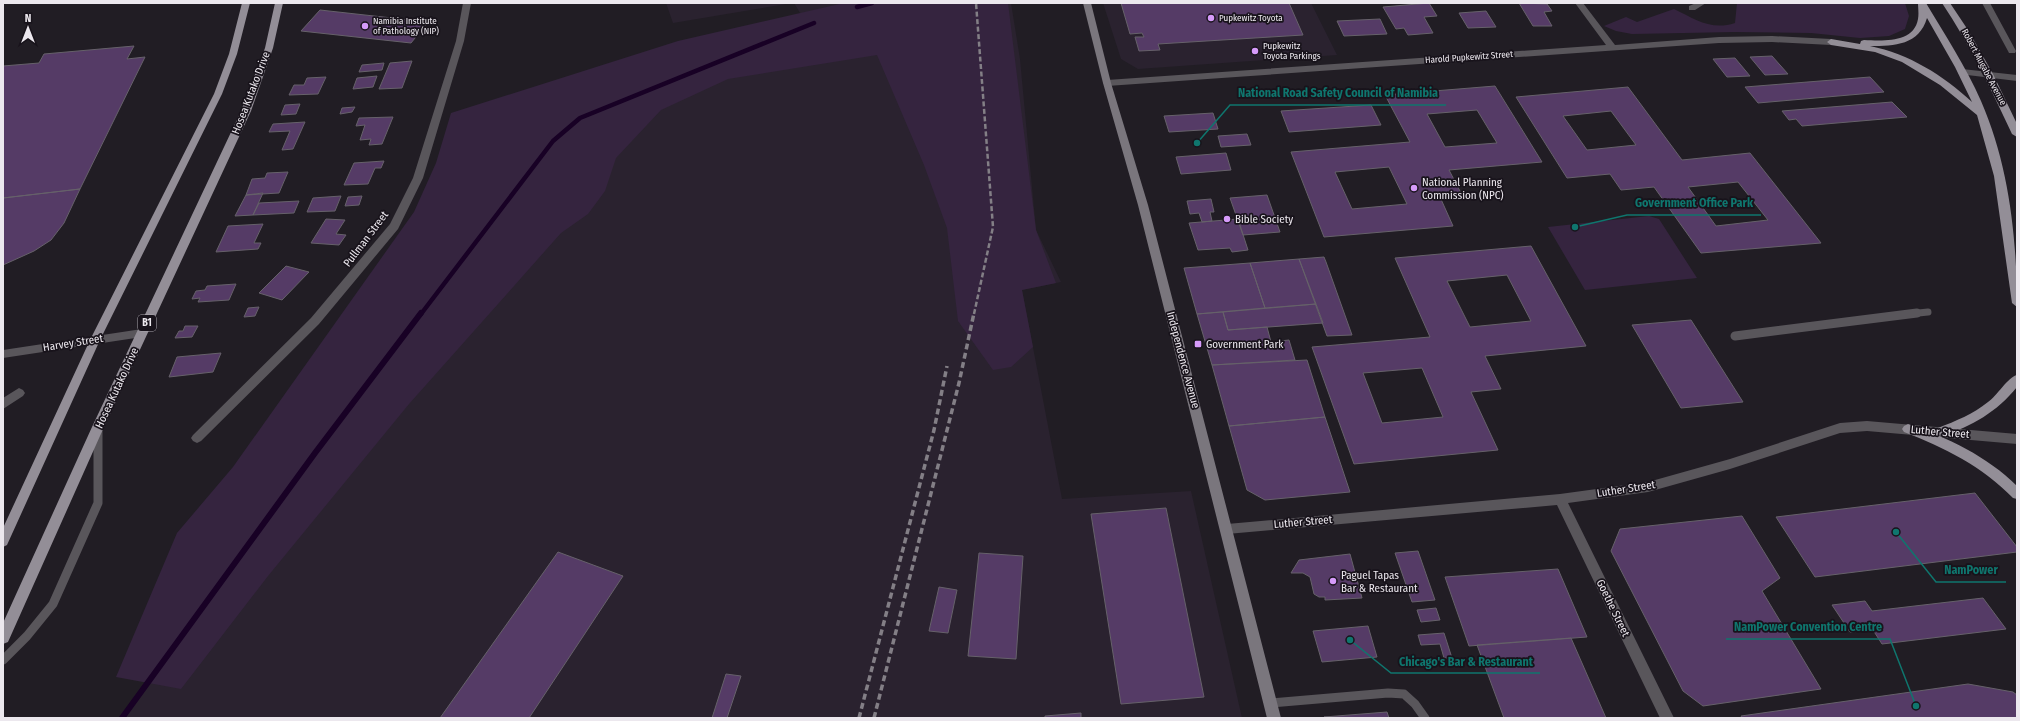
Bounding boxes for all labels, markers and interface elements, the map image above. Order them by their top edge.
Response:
north arrow [8,8,48,48]
text: N [25,12,31,25]
marker: Pupkewitz Toyota [1206,13,1216,23]
place label: Pupkewitz Toyota [1219,13,1283,23]
place label: Namibia Institute of Pathology (NIP) [373,16,439,36]
marker: Namibia Institute of Pathology (NIP) [360,21,370,31]
street label: Robert Mugabe Avenue [1960,27,2009,107]
place label: Pupkewitz Toyota Parkings [1263,41,1321,61]
marker: Pupkewitz Toyota Parkings [1250,46,1260,56]
street label: Harold Pupkewitz Street [1425,49,1513,65]
street label: Hosea Kutako Drive [229,50,273,136]
callout: National Road Safety Council of Namibia [1230,81,1446,105]
text: National Road Safety Council of Namibia [1238,86,1438,100]
place label: National Planning Commission (NPC) [1422,176,1504,202]
marker: National Planning Commission (NPC) [1409,183,1419,193]
callout: Government Office Park [1627,191,1761,215]
text: Government Office Park [1635,196,1754,210]
street label: Pullman Street [341,208,391,269]
place label: Bible Society [1235,213,1293,226]
marker: Bible Society [1222,214,1232,224]
street label: Independence Avenue [1164,310,1202,410]
road number: B1 [138,315,156,331]
street label: Harvey Street [42,332,104,354]
place label: Government Park [1206,338,1284,351]
marker: Government Park [1193,339,1203,349]
street label: Hosea Kutako Drive [93,346,141,430]
street label: Luther Street [1910,423,1970,441]
street label: Luther Street [1596,478,1656,500]
street label: Luther Street [1273,513,1333,531]
callout: NamPower [1936,558,2006,582]
text: NamPower [1944,563,1998,577]
place label: Paguel Tapas Bar & Restaurant [1341,569,1418,595]
marker: Paguel Tapas Bar & Restaurant [1328,576,1338,586]
street label: Goethe Street [1594,577,1633,639]
callout: NamPower Convention Centre [1726,615,1890,639]
text: NamPower Convention Centre [1734,620,1882,634]
callout: Chicago's Bar & Restaurant [1391,649,1540,673]
text: Chicago's Bar & Restaurant [1399,655,1534,669]

